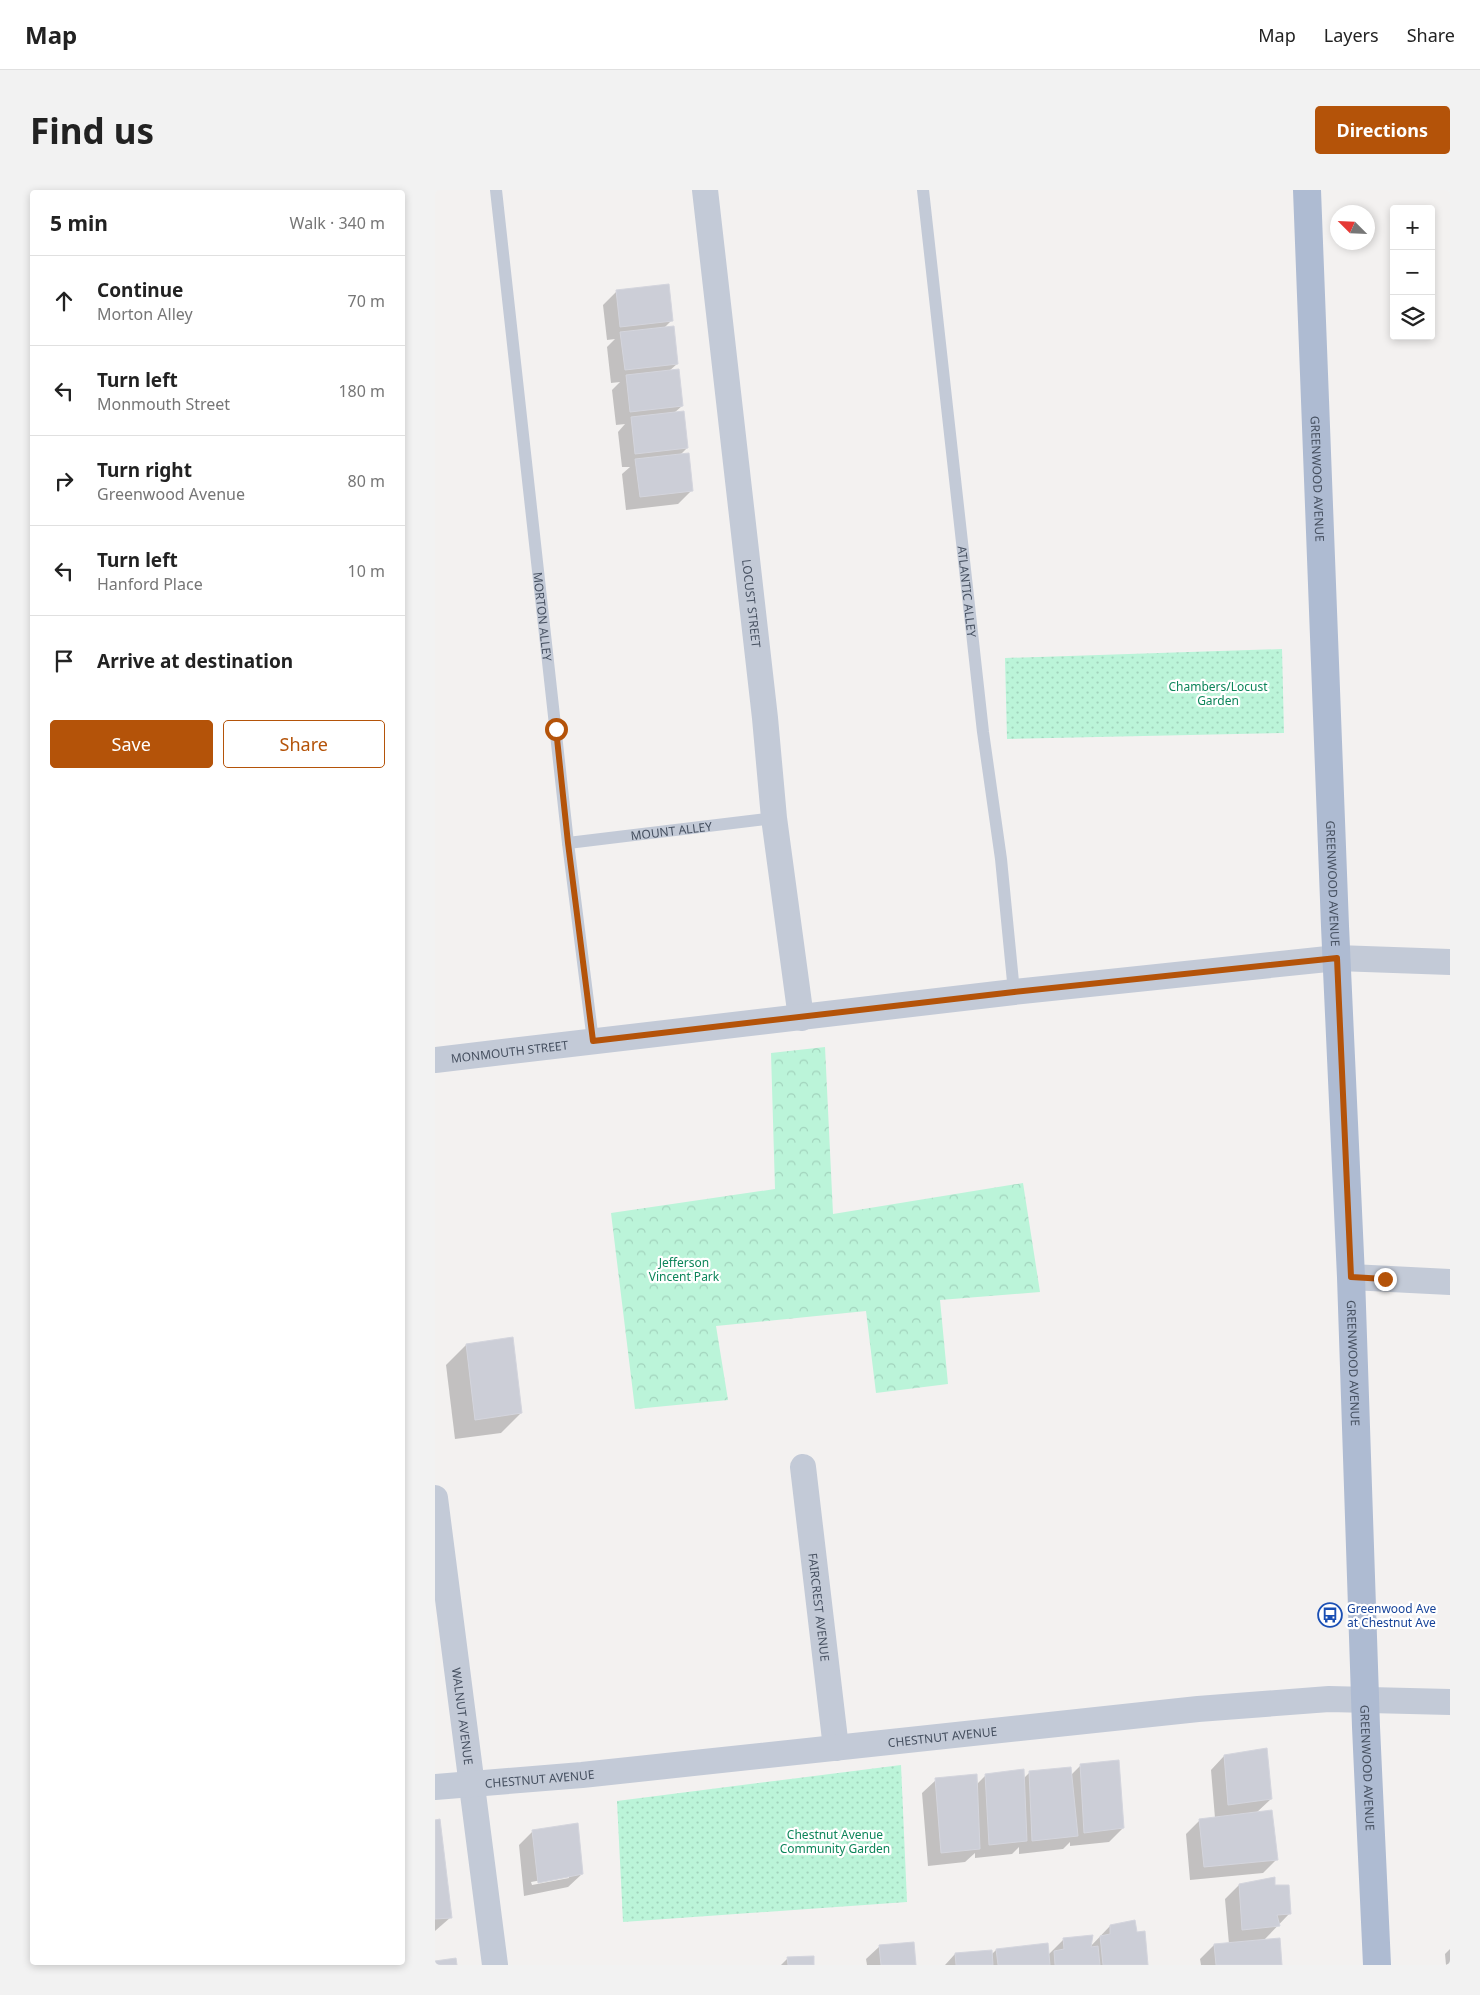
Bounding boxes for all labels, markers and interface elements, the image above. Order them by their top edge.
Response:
text: Map [25,18,77,51]
text: Map [1258,23,1296,47]
text: Layers [1324,23,1379,47]
text: Share [1407,23,1455,47]
button: Directions [1315,106,1450,154]
text: Find us [30,107,154,154]
north arrow [1330,205,1375,250]
map controls [1390,205,1435,340]
button: + [1390,205,1435,250]
text: 5 min [50,209,108,237]
text: Walk · 340 m [290,212,385,234]
button: − [1390,250,1435,295]
text: Continue [97,277,183,303]
icon: ahead [50,287,78,315]
text: 70 m [348,290,385,312]
button: layers [1390,295,1435,340]
text: Morton Alley [97,303,193,325]
text: Turn left [97,367,178,393]
icon: left [50,377,78,405]
text: 180 m [338,380,385,402]
text: Monmouth Street [97,393,230,415]
street label: GREENWOOD AVENUE [1307,415,1329,542]
text: Turn right [97,457,192,483]
icon: right [50,467,78,495]
text: 80 m [348,470,385,492]
text: Greenwood Avenue [97,483,245,505]
street label: ATLANTIC ALLEY [954,545,981,638]
text: Turn left [97,547,178,573]
icon: left [50,557,78,585]
street label: LOCUST STREET [738,558,765,649]
text: 10 m [348,560,385,582]
street label: MORTON ALLEY [530,571,556,662]
text: Hanford Place [97,573,203,595]
icon: arrive [50,647,78,675]
text: Arrive at destination [97,648,293,674]
park label: Chambers/Locust Garden [1168,678,1268,709]
route start [545,718,568,741]
button: Save [50,720,213,768]
button: Share [223,720,385,768]
street label: MOUNT ALLEY [630,817,713,844]
street label: GREENWOOD AVENUE [1322,820,1344,947]
street label: MONMOUTH STREET [450,1036,569,1067]
park label: Jefferson Vincent Park [649,1254,720,1285]
route end [1374,1268,1397,1291]
street label: GREENWOOD AVENUE [1343,1300,1364,1426]
street label: FAIRCREST AVENUE [805,1552,834,1662]
place label: Greenwood Ave at Chestnut Ave [1347,1600,1437,1631]
bus stop icon: Greenwood Ave at Chestnut Ave [1317,1602,1343,1628]
street label: WALNUT AVENUE [448,1666,478,1766]
street label: GREENWOOD AVENUE [1357,1705,1379,1831]
street label: CHESTNUT AVENUE [887,1722,998,1751]
street label: CHESTNUT AVENUE [484,1765,595,1791]
park label: Chestnut Avenue Community Garden [780,1826,890,1857]

